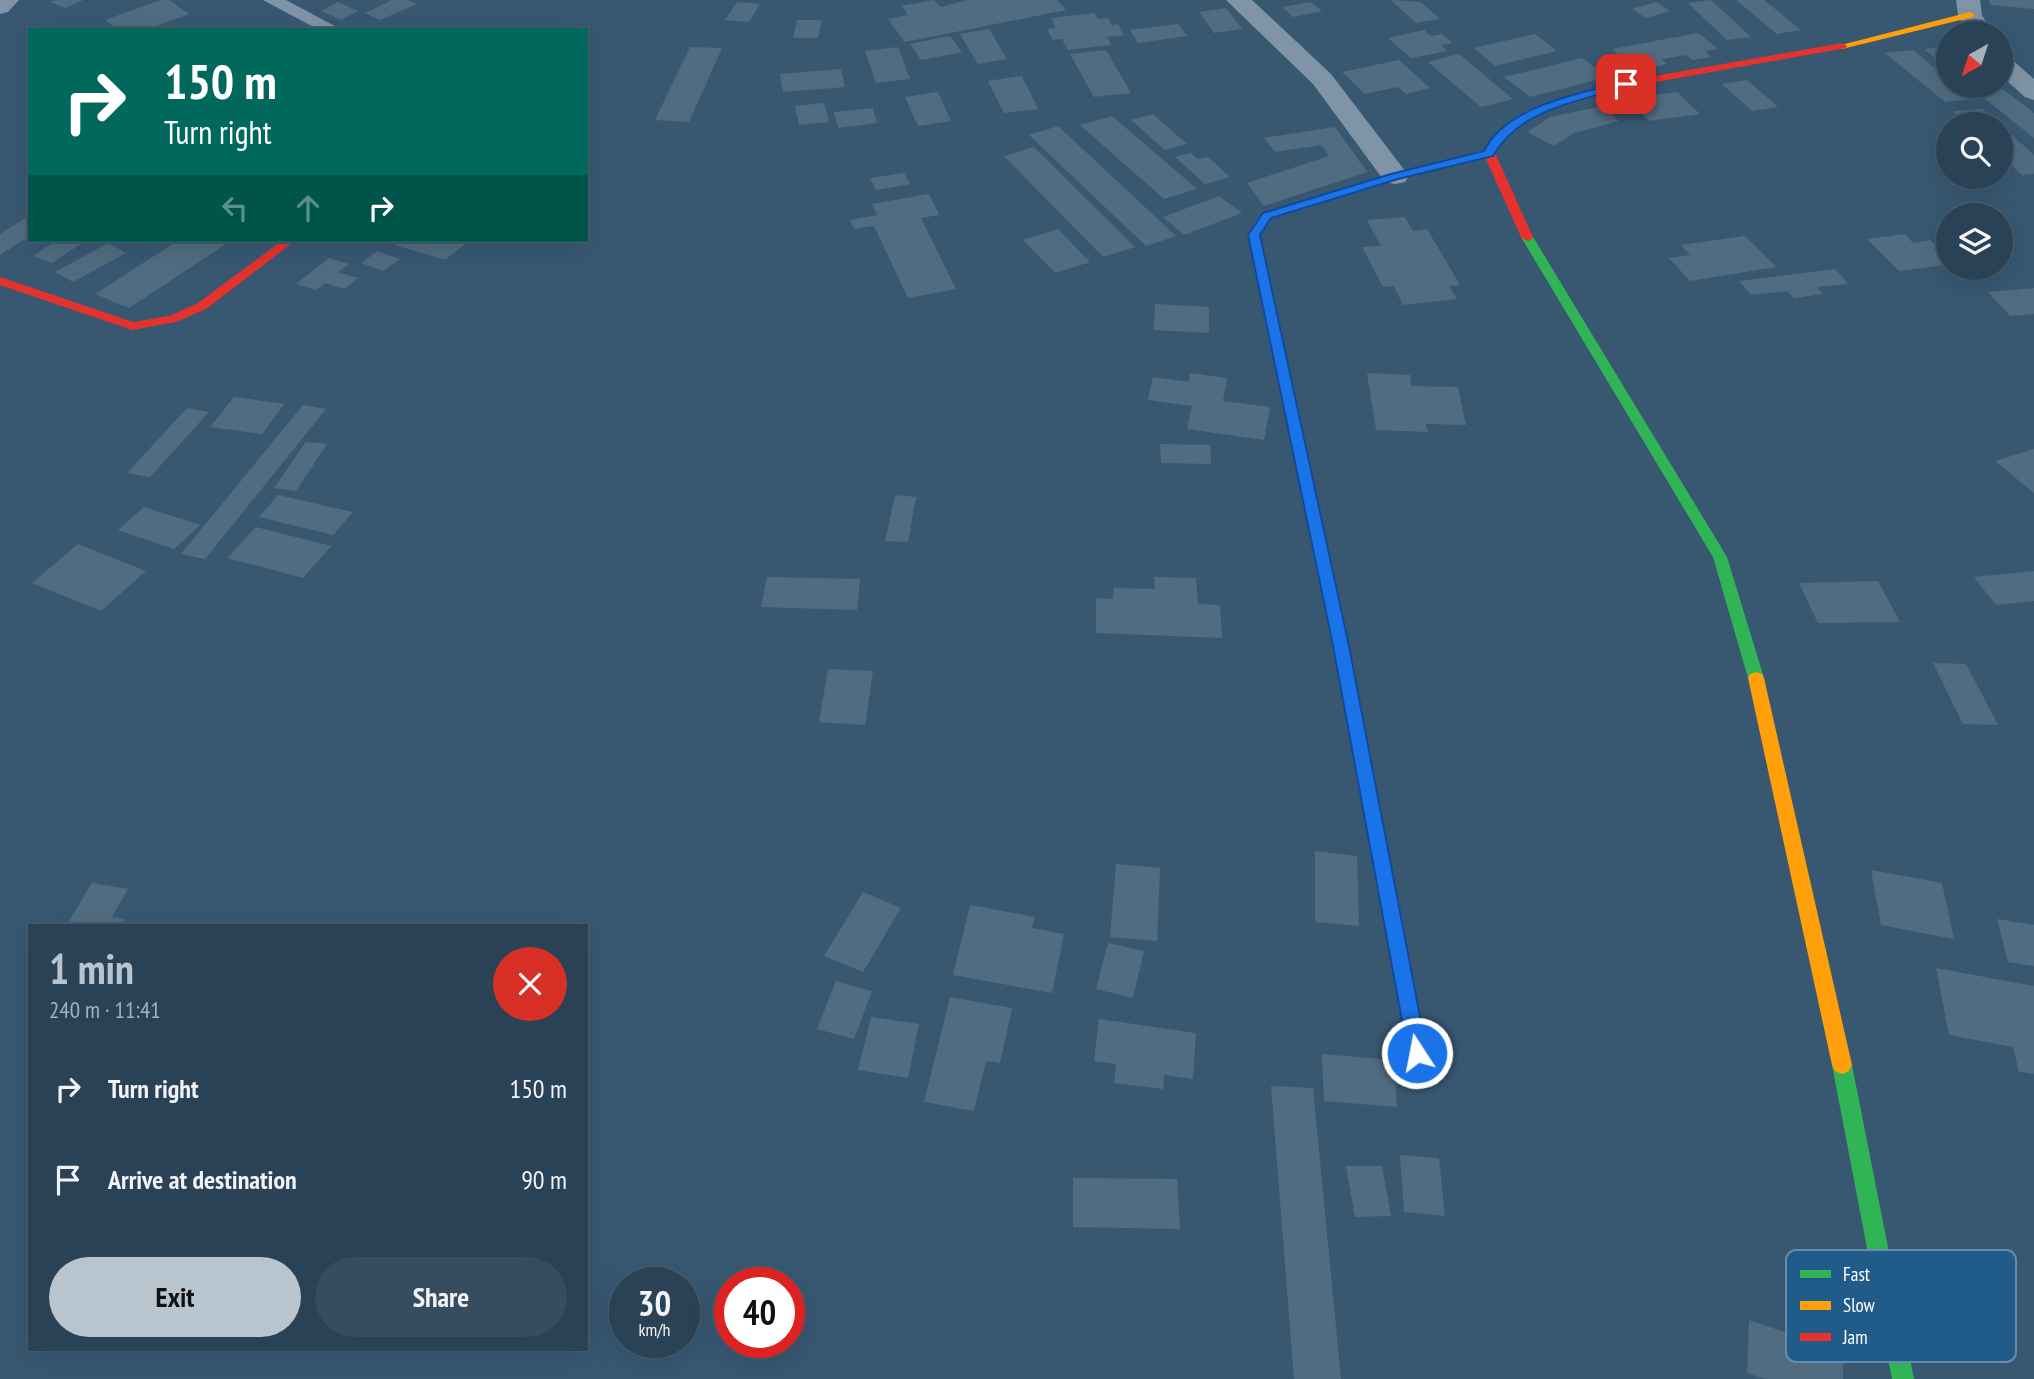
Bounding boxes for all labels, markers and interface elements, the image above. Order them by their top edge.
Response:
north arrow [1936,21,2012,98]
map controls [1936,21,2013,280]
text: 150 m [164,49,277,113]
pin [1596,54,1656,114]
icon: right [49,56,140,147]
icon: arrive [1607,65,1645,103]
text: Turn right [164,111,272,153]
button: search [1936,112,2013,189]
icon: left [216,189,254,227]
icon: ahead [289,189,327,227]
icon: right [362,189,400,227]
button: layers [1936,203,2013,280]
text: 1 min [49,941,134,996]
button: close [493,947,567,1021]
text: 240 m · 11:41 [49,995,161,1024]
position arrow [1380,1016,1454,1090]
icon: right [49,1070,87,1108]
text: Turn right [108,1072,199,1105]
text: 150 m [509,1072,567,1105]
icon: arrive [49,1161,87,1199]
text: Arrive at destination [108,1163,297,1196]
text: 90 m [521,1163,567,1196]
legend [1786,1250,2016,1362]
button: Exit [49,1257,301,1337]
button: Share [315,1257,567,1337]
text: Fast [1843,1262,1871,1286]
speed limit sign: 40 [714,1267,805,1358]
text: 30 [638,1280,671,1326]
text: Slow [1843,1293,1876,1317]
text: km/h [639,1318,670,1341]
text: Jam [1842,1325,1868,1349]

